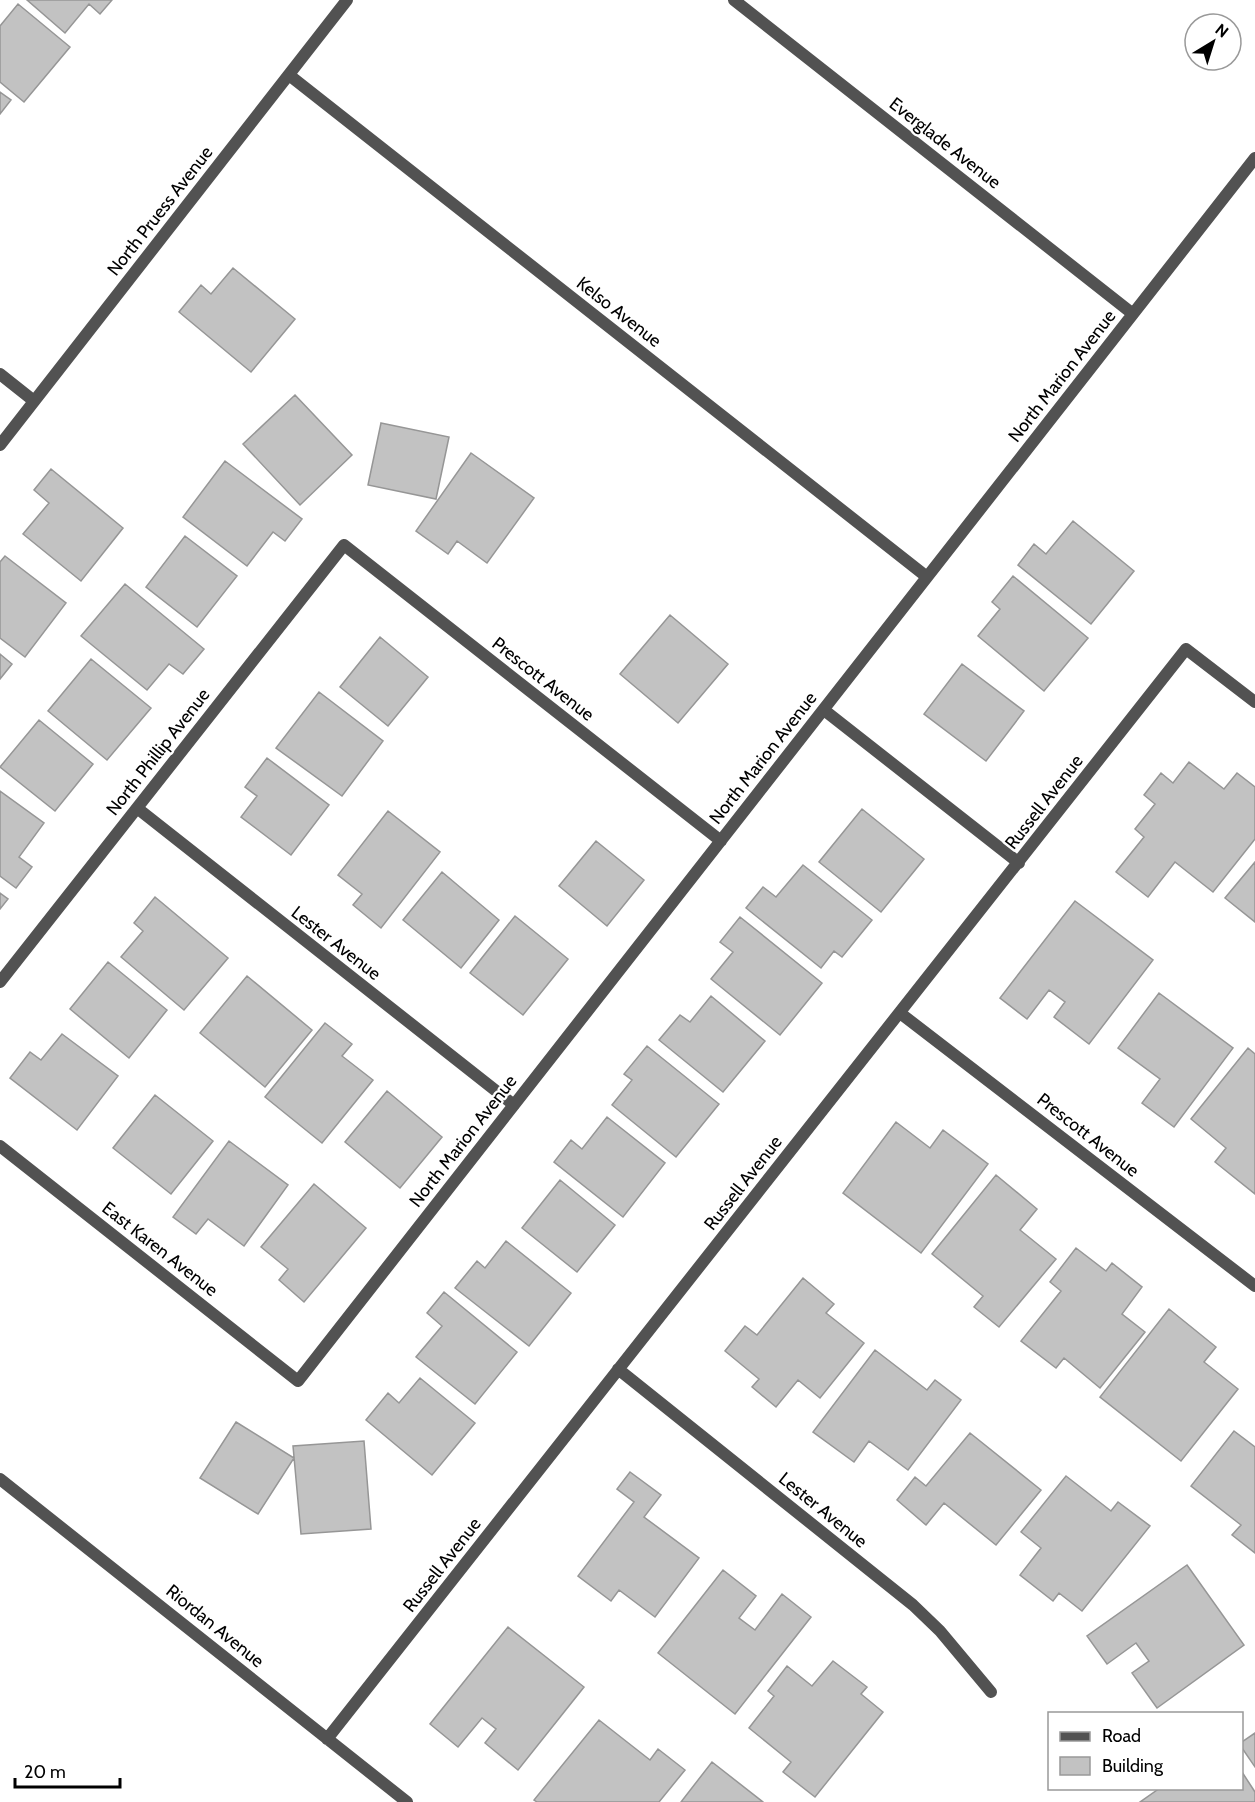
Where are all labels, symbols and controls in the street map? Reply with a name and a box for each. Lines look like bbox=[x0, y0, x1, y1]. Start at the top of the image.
north arrow bbox=[1183, 12, 1243, 72]
text: N bbox=[1212, 20, 1232, 42]
street label: Everglade Avenue bbox=[885, 93, 1005, 193]
street label: North Pruess Avenue bbox=[103, 142, 217, 280]
street label: Kelso Avenue bbox=[572, 272, 666, 352]
street label: North Marion Avenue bbox=[1004, 306, 1120, 446]
street label: Prescott Avenue bbox=[488, 632, 598, 726]
street label: North Phillip Avenue bbox=[102, 684, 214, 820]
street label: North Marion Avenue bbox=[705, 688, 821, 828]
street label: Russell Avenue bbox=[1000, 750, 1088, 854]
street label: Lester Avenue bbox=[287, 901, 385, 985]
street label: North Marion Avenue bbox=[405, 1071, 521, 1211]
street label: Prescott Avenue bbox=[1033, 1088, 1143, 1182]
street label: Russell Avenue bbox=[699, 1131, 787, 1235]
street label: East Karen Avenue bbox=[98, 1197, 222, 1301]
street label: Lester Avenue bbox=[774, 1468, 872, 1552]
street label: Russell Avenue bbox=[398, 1513, 486, 1617]
street label: Riordan Avenue bbox=[162, 1580, 268, 1672]
legend bbox=[1048, 1712, 1243, 1790]
text: Road bbox=[1102, 1725, 1141, 1747]
scale bar bbox=[15, 1751, 120, 1789]
text: Building bbox=[1102, 1755, 1164, 1777]
text: 20 m bbox=[24, 1761, 66, 1783]

